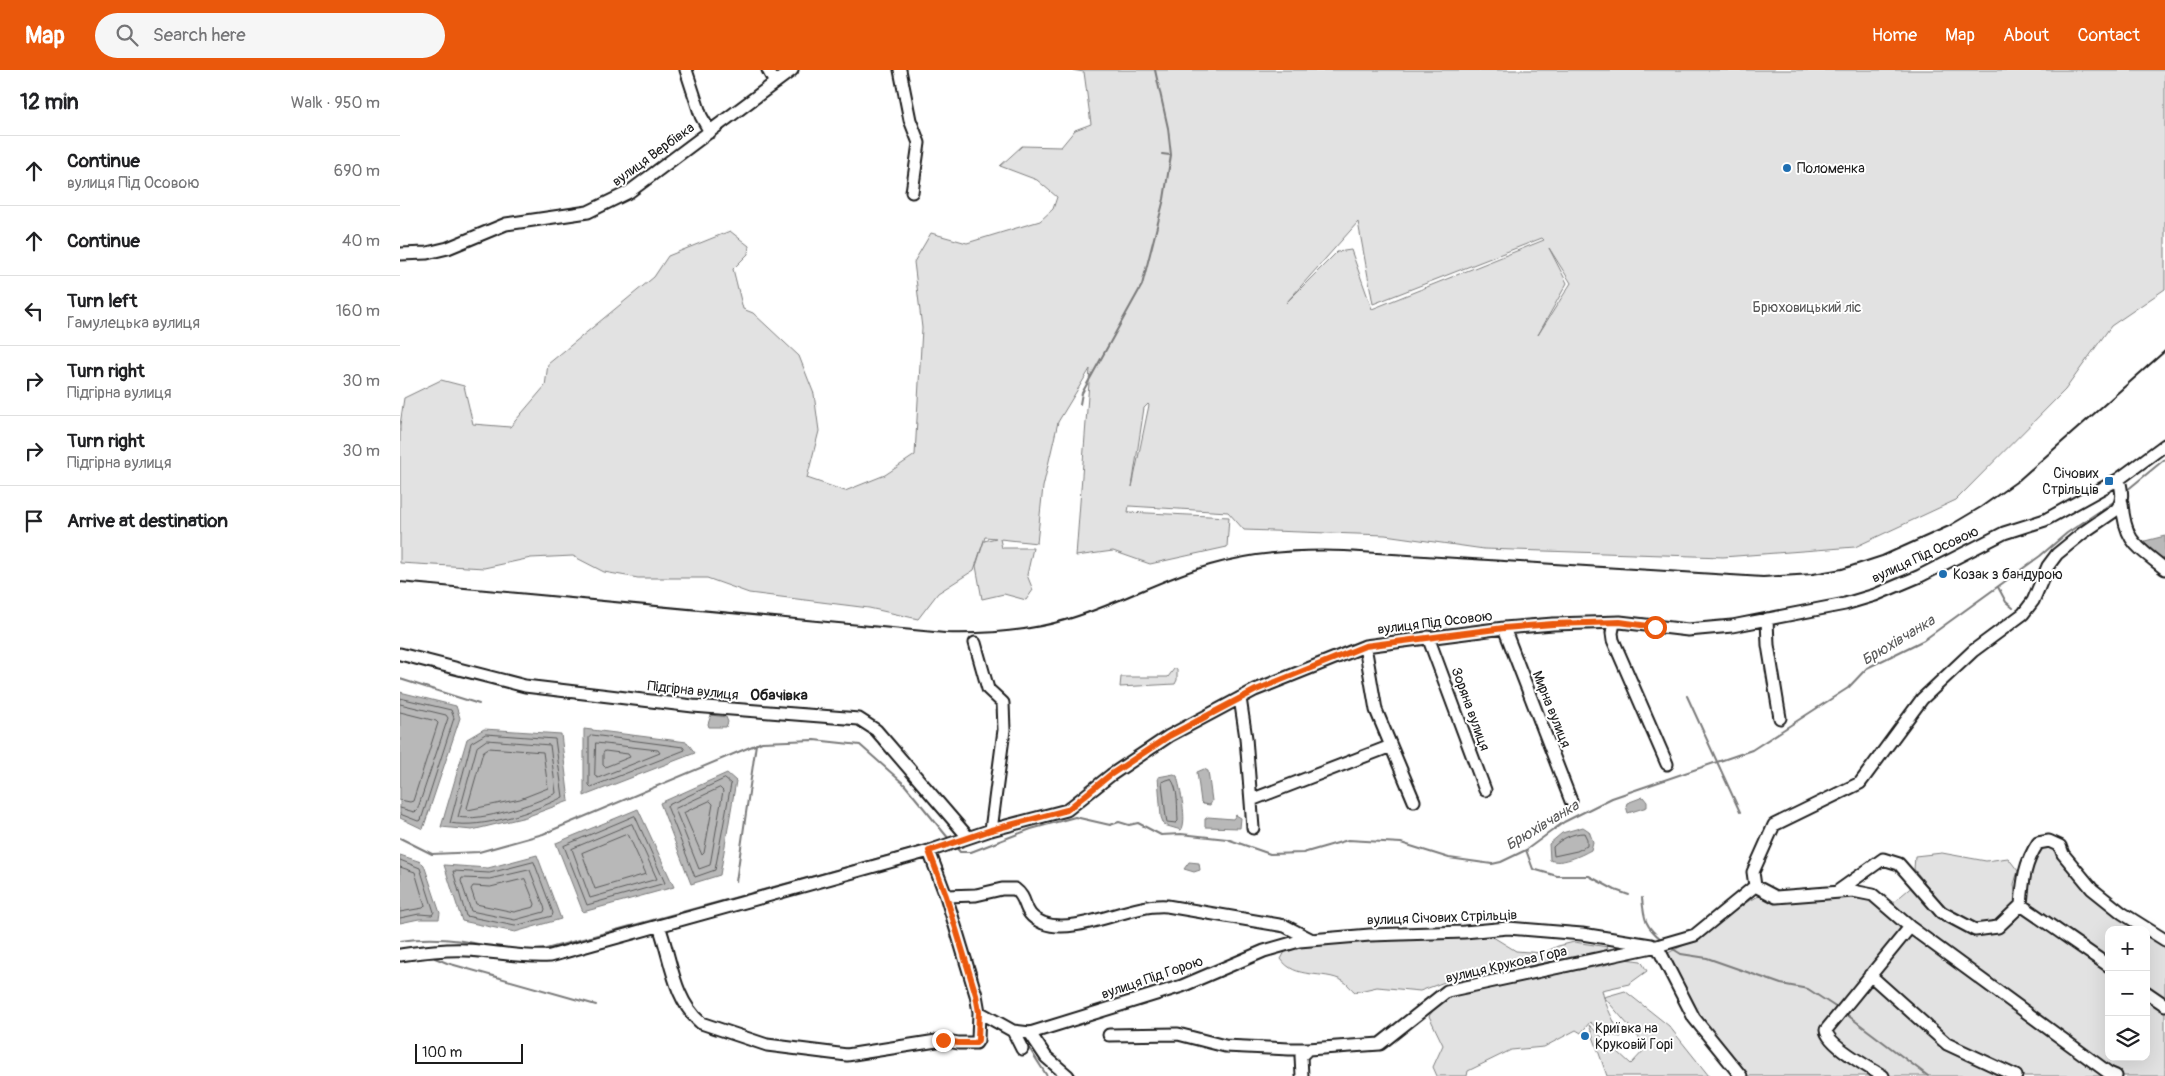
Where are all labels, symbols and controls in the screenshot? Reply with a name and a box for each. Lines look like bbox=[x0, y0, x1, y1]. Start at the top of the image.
search box bbox=[95, 13, 445, 58]
text: Map bbox=[25, 21, 65, 50]
icon: search bbox=[113, 21, 141, 49]
text: Search here bbox=[153, 23, 246, 47]
text: Home bbox=[1872, 24, 1917, 47]
text: Map bbox=[1945, 24, 1975, 47]
text: About bbox=[2003, 24, 2049, 47]
text: Contact bbox=[2077, 24, 2140, 47]
text: 12 min bbox=[20, 89, 79, 116]
text: Walk · 950 m bbox=[291, 93, 380, 113]
street label: вулиця Вербівка bbox=[609, 119, 698, 190]
text: Continue bbox=[67, 149, 140, 173]
icon: ahead bbox=[20, 157, 48, 185]
place label: Поломенка bbox=[1797, 160, 1865, 177]
text: 690 m bbox=[334, 161, 380, 181]
marker: Поломенка bbox=[1781, 162, 1793, 174]
text: вулиця Під Осовою bbox=[67, 173, 200, 193]
icon: ahead bbox=[20, 227, 48, 255]
text: Continue bbox=[67, 229, 140, 253]
text: 40 m bbox=[342, 231, 380, 251]
text: Turn left bbox=[67, 289, 137, 313]
icon: left bbox=[20, 297, 48, 325]
park label: Брюховицький ліс bbox=[1753, 299, 1861, 316]
text: 160 m bbox=[336, 301, 380, 321]
text: Гамулецька вулиця bbox=[67, 313, 200, 333]
text: Turn right bbox=[67, 359, 145, 383]
icon: right bbox=[20, 367, 48, 395]
text: 30 m bbox=[342, 371, 380, 391]
text: Підгірна вулиця bbox=[67, 383, 172, 403]
text: Turn right bbox=[67, 429, 145, 453]
icon: right bbox=[20, 437, 48, 465]
text: 30 m bbox=[342, 441, 380, 461]
text: Підгірна вулиця bbox=[67, 453, 172, 473]
place label: Січових Стрільців bbox=[2042, 465, 2099, 498]
marker: Січових Стрільців bbox=[2103, 475, 2115, 487]
icon: arrive bbox=[20, 507, 48, 535]
text: Arrive at destination bbox=[67, 509, 228, 533]
street label: вулиця Під Осовою bbox=[1869, 522, 1981, 587]
place label: Козак з бандурою bbox=[1953, 566, 2063, 583]
marker: Козак з бандурою bbox=[1937, 568, 1949, 580]
street label: вулиця Під Осовою bbox=[1376, 607, 1494, 638]
water label: Брюхівчанка bbox=[1858, 611, 1939, 670]
route start bbox=[1644, 616, 1667, 639]
street label: Зоряна вулиця bbox=[1448, 665, 1493, 753]
street label: Мирна вулиця bbox=[1528, 668, 1575, 750]
street label: Підгірна вулиця bbox=[647, 677, 739, 704]
district label: Обачівка bbox=[750, 686, 808, 705]
water label: Брюхівчанка bbox=[1502, 796, 1583, 855]
street label: вулиця Січових Стрільців bbox=[1367, 906, 1518, 929]
map controls bbox=[2105, 926, 2150, 1061]
button: + bbox=[2105, 926, 2150, 971]
street label: вулиця Крукова Гора bbox=[1444, 942, 1568, 987]
street label: вулиця Під Горою bbox=[1099, 952, 1205, 1003]
button: − bbox=[2105, 971, 2150, 1016]
button: layers bbox=[2105, 1016, 2150, 1061]
place label: Криївка на Круковій Горі bbox=[1595, 1020, 1673, 1053]
route end bbox=[932, 1029, 955, 1052]
marker: Криївка на Круковій Горі bbox=[1579, 1030, 1591, 1042]
scale bar bbox=[415, 1041, 522, 1064]
text: 100 m bbox=[422, 1044, 462, 1061]

